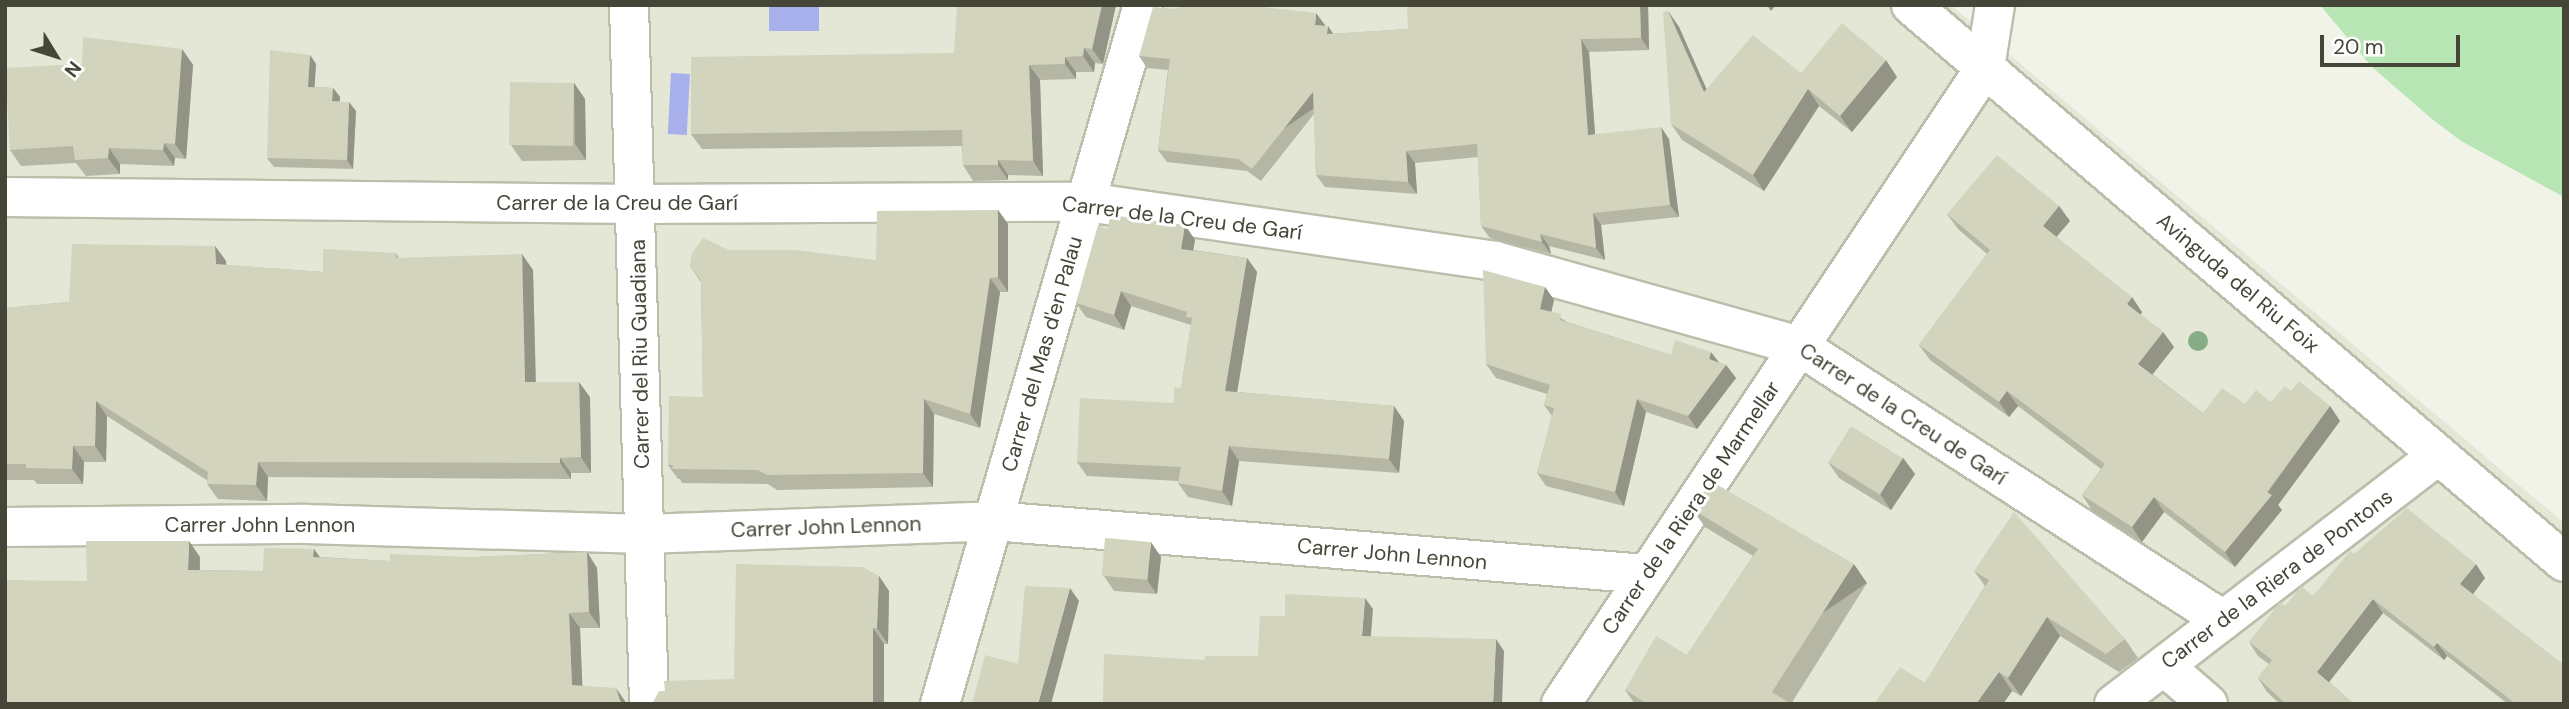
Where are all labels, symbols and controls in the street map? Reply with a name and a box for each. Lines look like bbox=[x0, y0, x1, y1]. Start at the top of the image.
north arrow bbox=[21, 21, 91, 91]
scale bar bbox=[2324, 21, 2464, 65]
text: 20 m bbox=[2333, 33, 2384, 61]
text: N bbox=[59, 56, 87, 82]
street label: Carrer de la Creu de Garí bbox=[496, 190, 738, 216]
street label: Carrer de la Creu de Garí bbox=[1060, 191, 1304, 245]
street label: Avinguda del Riu Foix bbox=[2152, 208, 2324, 358]
street label: Carrer del Mas d'en Palau bbox=[996, 233, 1088, 475]
street label: Carrer del Riu Guadiana bbox=[625, 239, 655, 469]
street label: Carrer de la Creu de Garí bbox=[1795, 338, 2011, 490]
street label: Carrer de la Riera de Marmellar bbox=[1597, 377, 1785, 639]
street label: Carrer de la Riera de Pontons bbox=[2156, 484, 2398, 674]
street label: Carrer John Lennon bbox=[730, 511, 922, 543]
street label: Carrer John Lennon bbox=[165, 512, 355, 538]
street label: Carrer John Lennon bbox=[1296, 533, 1488, 575]

